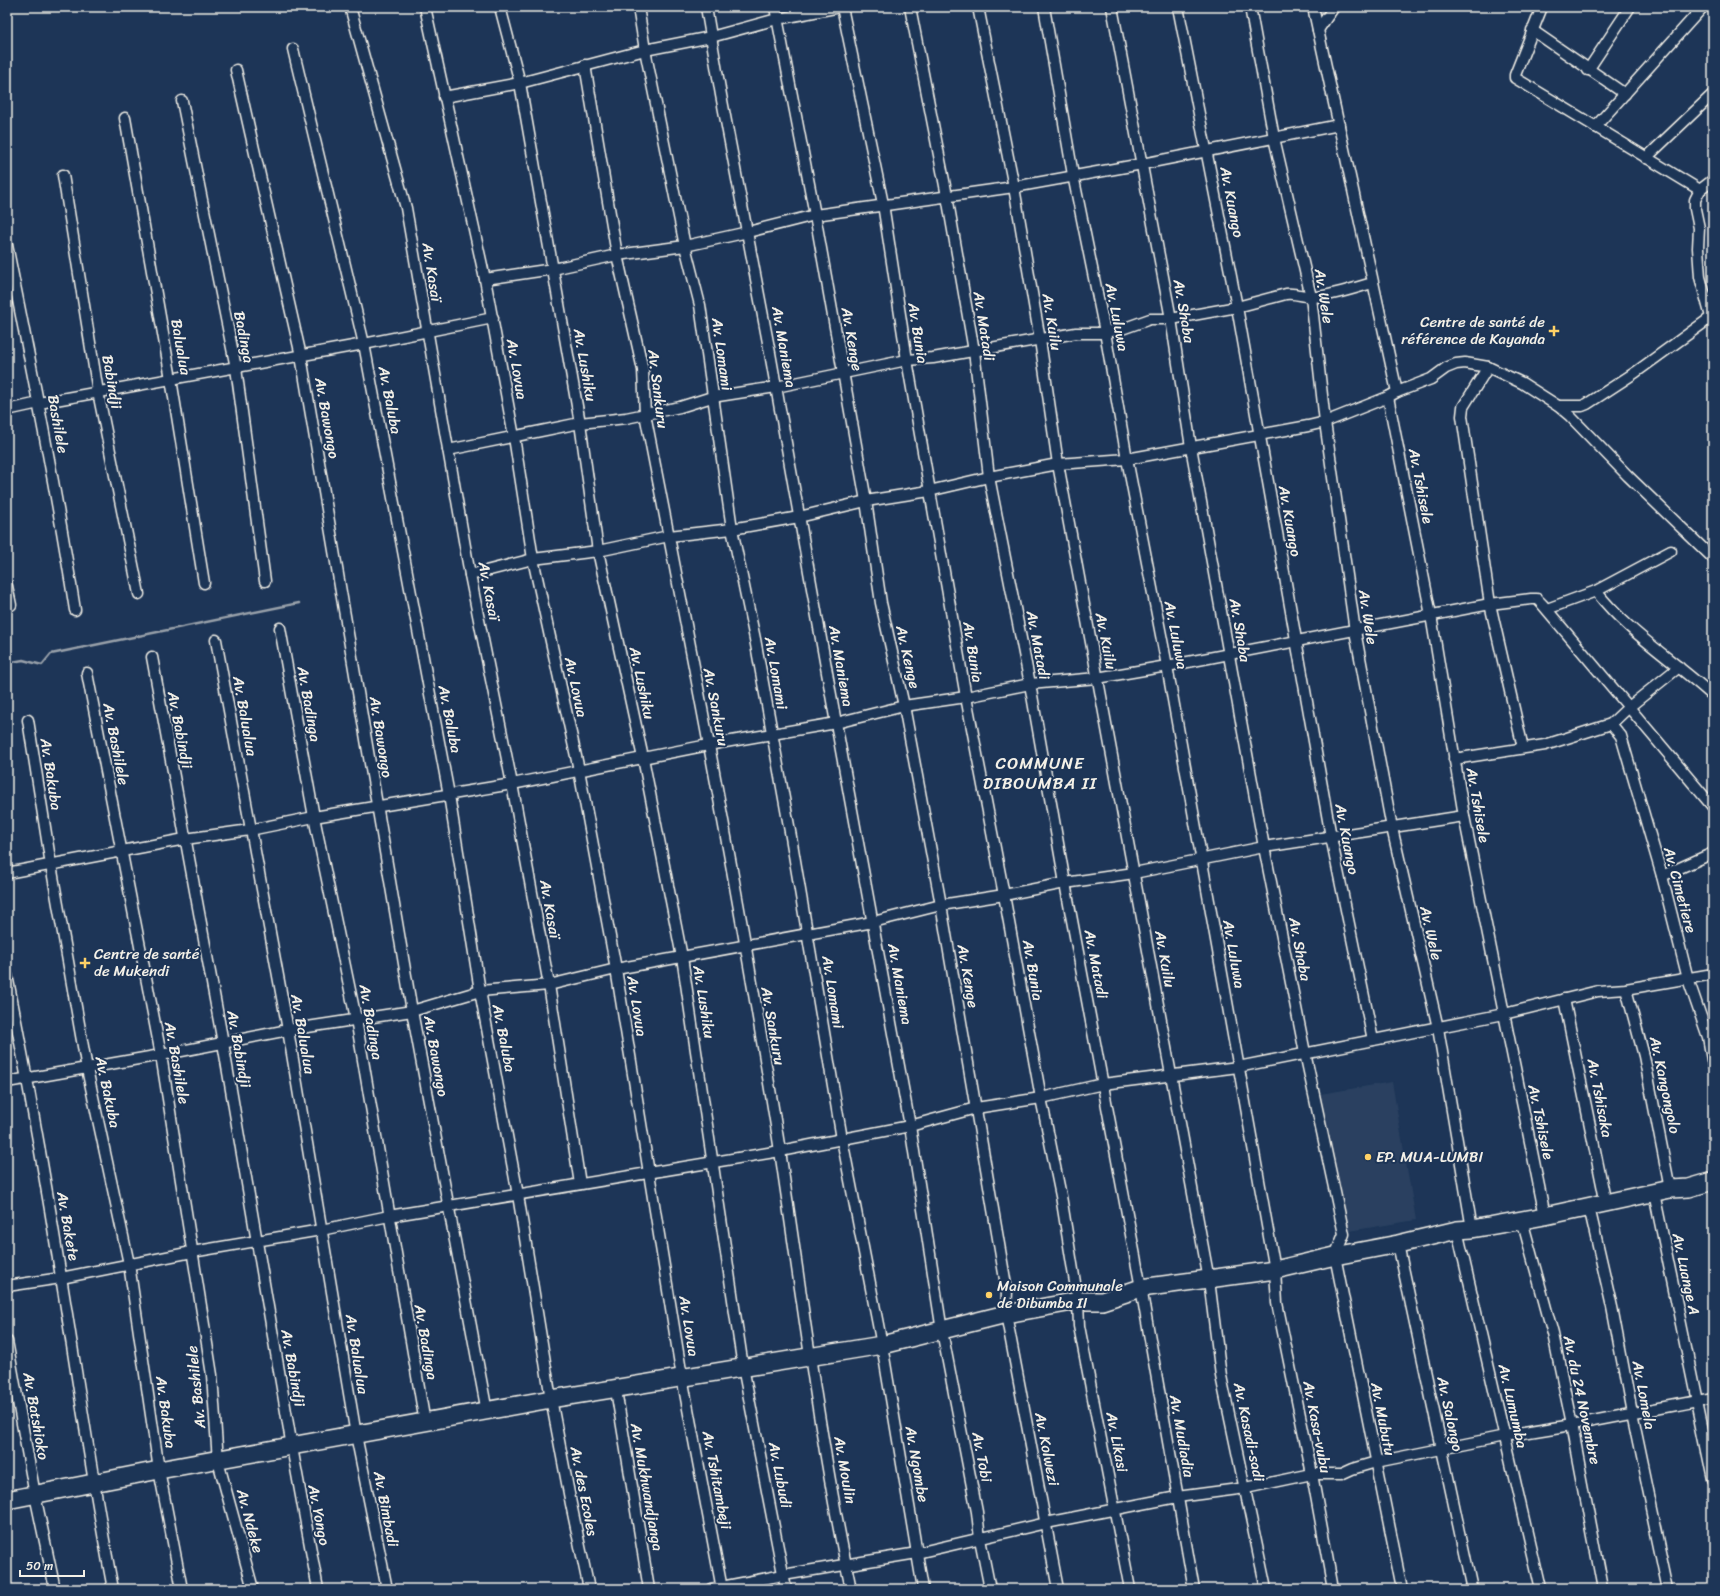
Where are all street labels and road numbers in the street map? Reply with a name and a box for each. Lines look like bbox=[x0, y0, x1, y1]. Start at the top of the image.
street label: Av. Kuango bbox=[1212, 163, 1252, 240]
street label: Av. Kasaï bbox=[414, 240, 450, 306]
street label: Av. Wele bbox=[1307, 266, 1341, 326]
street label: Av. Shaba bbox=[1165, 276, 1202, 345]
street label: Av. Luluwa bbox=[1097, 280, 1136, 354]
street label: Av. Matadi bbox=[966, 288, 1002, 363]
street label: Av. Kuilu bbox=[1034, 290, 1069, 353]
street label: Av. Bunia bbox=[900, 300, 936, 366]
street label: Av. Maniema bbox=[764, 303, 804, 390]
street label: Av. Kenge bbox=[833, 304, 870, 373]
street label: Badinga bbox=[226, 309, 262, 366]
street label: Av. Lomami bbox=[704, 315, 740, 393]
street label: Balualua bbox=[163, 317, 199, 378]
street label: Av. Lushiku bbox=[566, 325, 604, 404]
street label: Av. Lovua bbox=[499, 336, 535, 402]
street label: Av. Sankuru bbox=[640, 347, 676, 430]
street label: Babindji bbox=[94, 353, 130, 412]
street label: Av. Baluba bbox=[370, 363, 409, 437]
street label: Av. Bawongo bbox=[307, 374, 347, 461]
street label: Bashilele bbox=[40, 392, 76, 456]
street label: Av. Tshisele bbox=[1401, 445, 1441, 526]
street label: Av. Kuango bbox=[1271, 482, 1309, 559]
street label: Av. Kasaï bbox=[470, 558, 508, 625]
street label: Av. Wele bbox=[1351, 587, 1385, 647]
street label: Av. Shaba bbox=[1221, 595, 1258, 664]
street label: Av. Luluwa bbox=[1156, 598, 1195, 672]
street label: Av. Matadi bbox=[1018, 607, 1058, 683]
street label: Av. Kuilu bbox=[1088, 609, 1124, 672]
street label: Av. Bunia bbox=[955, 619, 991, 685]
street label: Av. Maniema bbox=[821, 622, 861, 709]
street label: Av. Kenge bbox=[888, 622, 928, 692]
street label: Av. Lomami bbox=[757, 634, 795, 712]
street label: Av. Lushiku bbox=[621, 643, 662, 722]
street label: Av. Lovua bbox=[557, 653, 595, 720]
street label: Av. Badinga bbox=[289, 663, 329, 744]
street label: Av. Sankuru bbox=[695, 665, 736, 748]
street label: Av. Balualua bbox=[225, 673, 265, 758]
street label: Av. Baluba bbox=[430, 682, 469, 756]
street label: Av. Babindji bbox=[160, 688, 200, 772]
street label: Av. Bawongo bbox=[362, 693, 400, 780]
street label: Av. Bashilele bbox=[95, 700, 137, 788]
street label: Av. Bakuba bbox=[32, 735, 70, 812]
street label: Av. Tshisele bbox=[1458, 764, 1497, 845]
street label: Av. Kuango bbox=[1327, 800, 1367, 877]
street label: Av. Cimetiere bbox=[1656, 843, 1704, 936]
street label: Av. Kasaï bbox=[532, 877, 568, 943]
street label: Av. Wele bbox=[1412, 902, 1450, 963]
street label: Av. Shaba bbox=[1281, 914, 1319, 984]
street label: Av. Luluwa bbox=[1215, 917, 1253, 991]
street label: Av. Matadi bbox=[1076, 926, 1116, 1002]
street label: Av. Kuilu bbox=[1147, 927, 1183, 990]
street label: Av. Bunia bbox=[1015, 937, 1051, 1003]
street label: Av. Maniema bbox=[880, 940, 920, 1027]
street label: Av. Kenge bbox=[949, 941, 986, 1010]
street label: Av. Lomami bbox=[814, 953, 852, 1031]
street label: Av. Lushiku bbox=[685, 962, 723, 1041]
street label: Av. Lovua bbox=[619, 973, 655, 1039]
street label: Av. Badinga bbox=[351, 981, 391, 1062]
street label: Av. Sankuru bbox=[753, 984, 793, 1067]
street label: Av. Balualua bbox=[283, 991, 323, 1076]
street label: Av. Baluba bbox=[484, 1001, 523, 1075]
street label: Av. Babindji bbox=[219, 1007, 259, 1091]
street label: Av. Bawongo bbox=[416, 1012, 456, 1099]
street label: Av. Bashilele bbox=[157, 1019, 197, 1107]
street label: Av. Kangongolo bbox=[1642, 1033, 1688, 1136]
street label: Av. Bakuba bbox=[88, 1053, 128, 1131]
street label: Av. Tshisaka bbox=[1579, 1055, 1620, 1140]
street label: Av. Tshisele bbox=[1520, 1081, 1562, 1162]
street label: Av. Bakete bbox=[49, 1188, 87, 1263]
street label: Av. Luange A bbox=[1664, 1230, 1707, 1317]
street label: Av. Lovua bbox=[671, 1293, 707, 1359]
street label: Av. Badinga bbox=[406, 1301, 446, 1382]
street label: Av. Balualua bbox=[338, 1311, 376, 1396]
street label: Av. Babindji bbox=[273, 1326, 313, 1410]
street label: Av. du 24 Novembre bbox=[1555, 1332, 1608, 1467]
street label: Av. Bashilele bbox=[179, 1344, 213, 1431]
street label: Av. Lomela bbox=[1624, 1357, 1663, 1432]
street label: Av. Lumumba bbox=[1490, 1360, 1535, 1451]
street label: Av. Batshioko bbox=[15, 1369, 57, 1462]
street label: Av. Bakuba bbox=[148, 1373, 184, 1450]
street label: Av. Salongo bbox=[1429, 1373, 1471, 1454]
street label: Av. Kasa-vubu bbox=[1295, 1378, 1339, 1475]
street label: Av. Kasadi-sadi bbox=[1226, 1379, 1272, 1485]
street label: Av. Mubutu bbox=[1363, 1379, 1403, 1458]
street label: Av. Mudiadia bbox=[1162, 1392, 1202, 1480]
street label: Av. Kolwezi bbox=[1027, 1409, 1067, 1489]
street label: Av. Likasi bbox=[1098, 1409, 1136, 1475]
street label: Av. Mukhwandjanga bbox=[623, 1420, 671, 1554]
street label: Av. Ngombe bbox=[897, 1423, 937, 1505]
street label: Av. Tshitambeji bbox=[695, 1428, 739, 1532]
street label: Av. Tobi bbox=[964, 1429, 1000, 1485]
street label: Av. Moulin bbox=[826, 1433, 864, 1506]
street label: Av. Lubudi bbox=[761, 1439, 799, 1511]
street label: Av. des Ecoles bbox=[562, 1443, 606, 1539]
street label: Av. Bimbadi bbox=[366, 1468, 406, 1550]
street label: Av. Yongo bbox=[300, 1481, 338, 1548]
street label: Av. Ndeke bbox=[229, 1485, 271, 1556]

